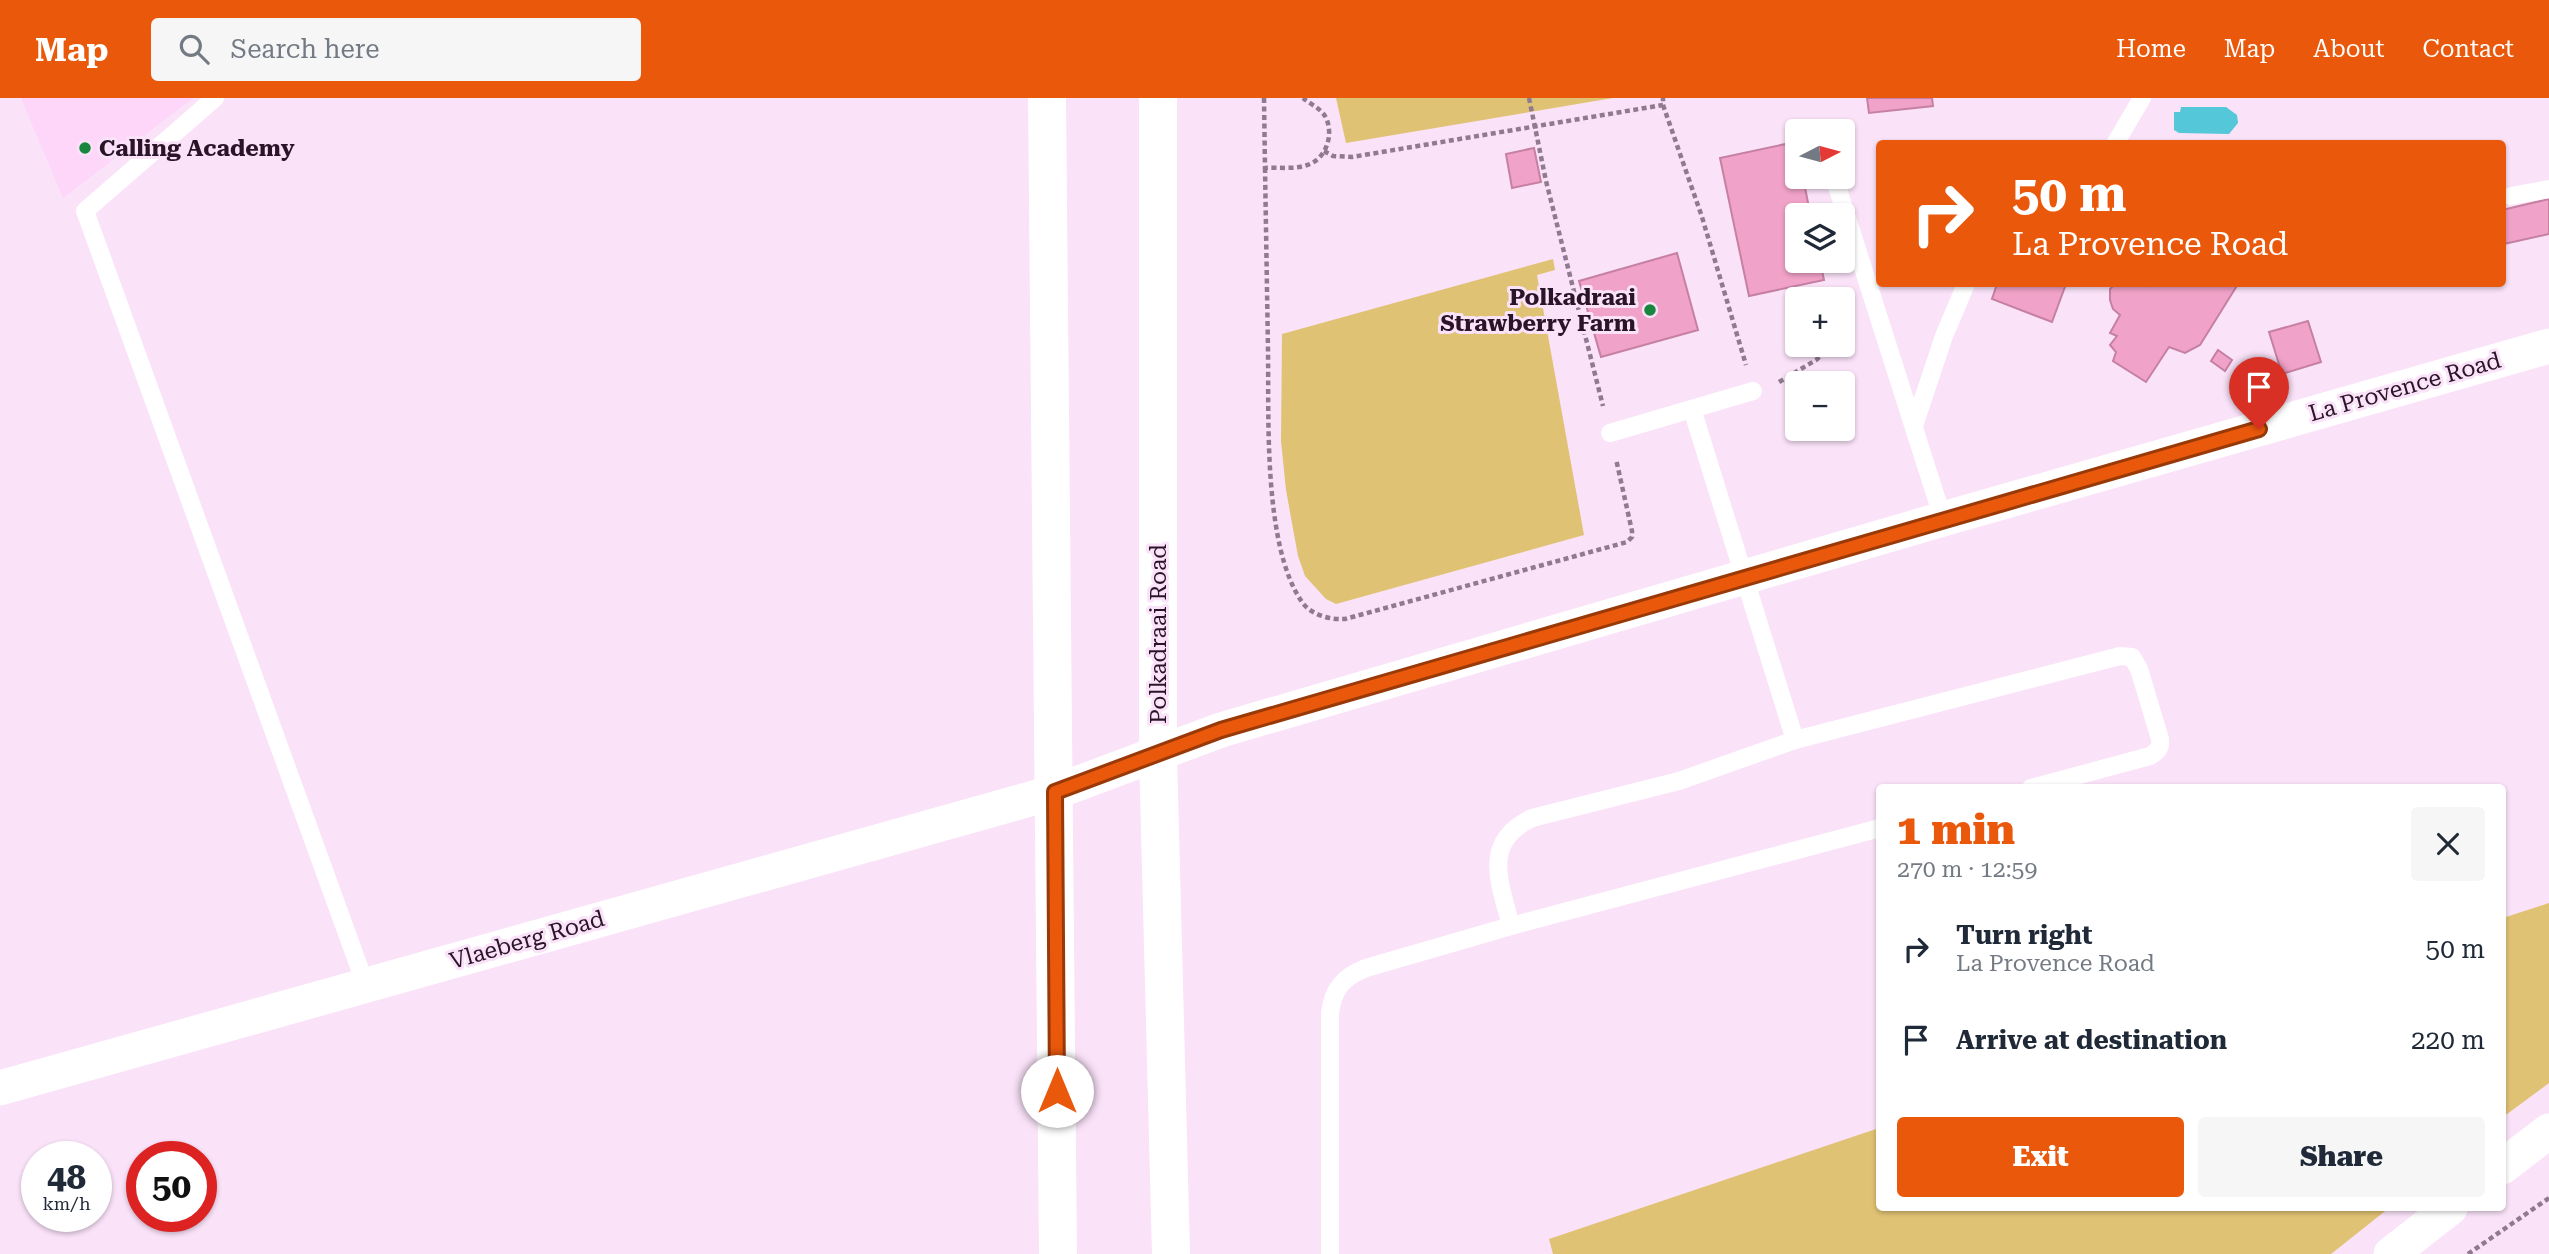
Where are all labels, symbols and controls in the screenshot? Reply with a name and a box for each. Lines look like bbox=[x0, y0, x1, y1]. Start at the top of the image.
search box bbox=[151, 18, 641, 81]
text: Map bbox=[35, 30, 109, 69]
icon: search bbox=[175, 30, 213, 68]
text: Search here bbox=[231, 34, 380, 64]
text: Home bbox=[2116, 35, 2186, 63]
text: Map bbox=[2224, 35, 2275, 63]
text: About bbox=[2313, 35, 2384, 63]
text: Contact bbox=[2422, 35, 2514, 63]
north arrow bbox=[1785, 119, 1855, 189]
map controls bbox=[1785, 119, 1855, 441]
place label: Calling Academy bbox=[99, 135, 295, 162]
marker: Calling Academy bbox=[77, 140, 93, 156]
text: 50 m bbox=[2012, 166, 2127, 223]
icon: right bbox=[1897, 168, 1988, 259]
button: layers bbox=[1785, 203, 1855, 273]
text: La Provence Road bbox=[2012, 225, 2288, 263]
place label: Polkadraai Strawberry Farm bbox=[1440, 284, 1636, 337]
button: + bbox=[1785, 287, 1855, 357]
marker: Polkadraai Strawberry Farm bbox=[1642, 302, 1658, 318]
street label: La Provence Road bbox=[2306, 347, 2504, 427]
pin bbox=[2229, 357, 2289, 429]
icon: arrive bbox=[2240, 368, 2278, 406]
button: − bbox=[1785, 371, 1855, 441]
street label: Polkadraai Road bbox=[1145, 544, 1172, 724]
text: 1 min bbox=[1897, 805, 2015, 854]
button: close bbox=[2411, 807, 2485, 881]
text: 270 m · 12:59 bbox=[1897, 856, 2037, 883]
street label: Vlaeberg Road bbox=[446, 905, 608, 975]
text: Turn right bbox=[1956, 920, 2092, 950]
icon: right bbox=[1897, 930, 1935, 968]
text: 50 m bbox=[2426, 934, 2485, 964]
text: La Provence Road bbox=[1956, 950, 2155, 977]
icon: arrive bbox=[1897, 1021, 1935, 1059]
text: Arrive at destination bbox=[1956, 1025, 2227, 1055]
text: 220 m bbox=[2411, 1025, 2485, 1055]
position arrow bbox=[1020, 1054, 1094, 1128]
button: Exit bbox=[1897, 1117, 2184, 1197]
button: Share bbox=[2198, 1117, 2485, 1197]
speed limit sign: 50 bbox=[126, 1141, 217, 1232]
text: 48 bbox=[47, 1157, 86, 1198]
text: km/h bbox=[42, 1193, 91, 1214]

